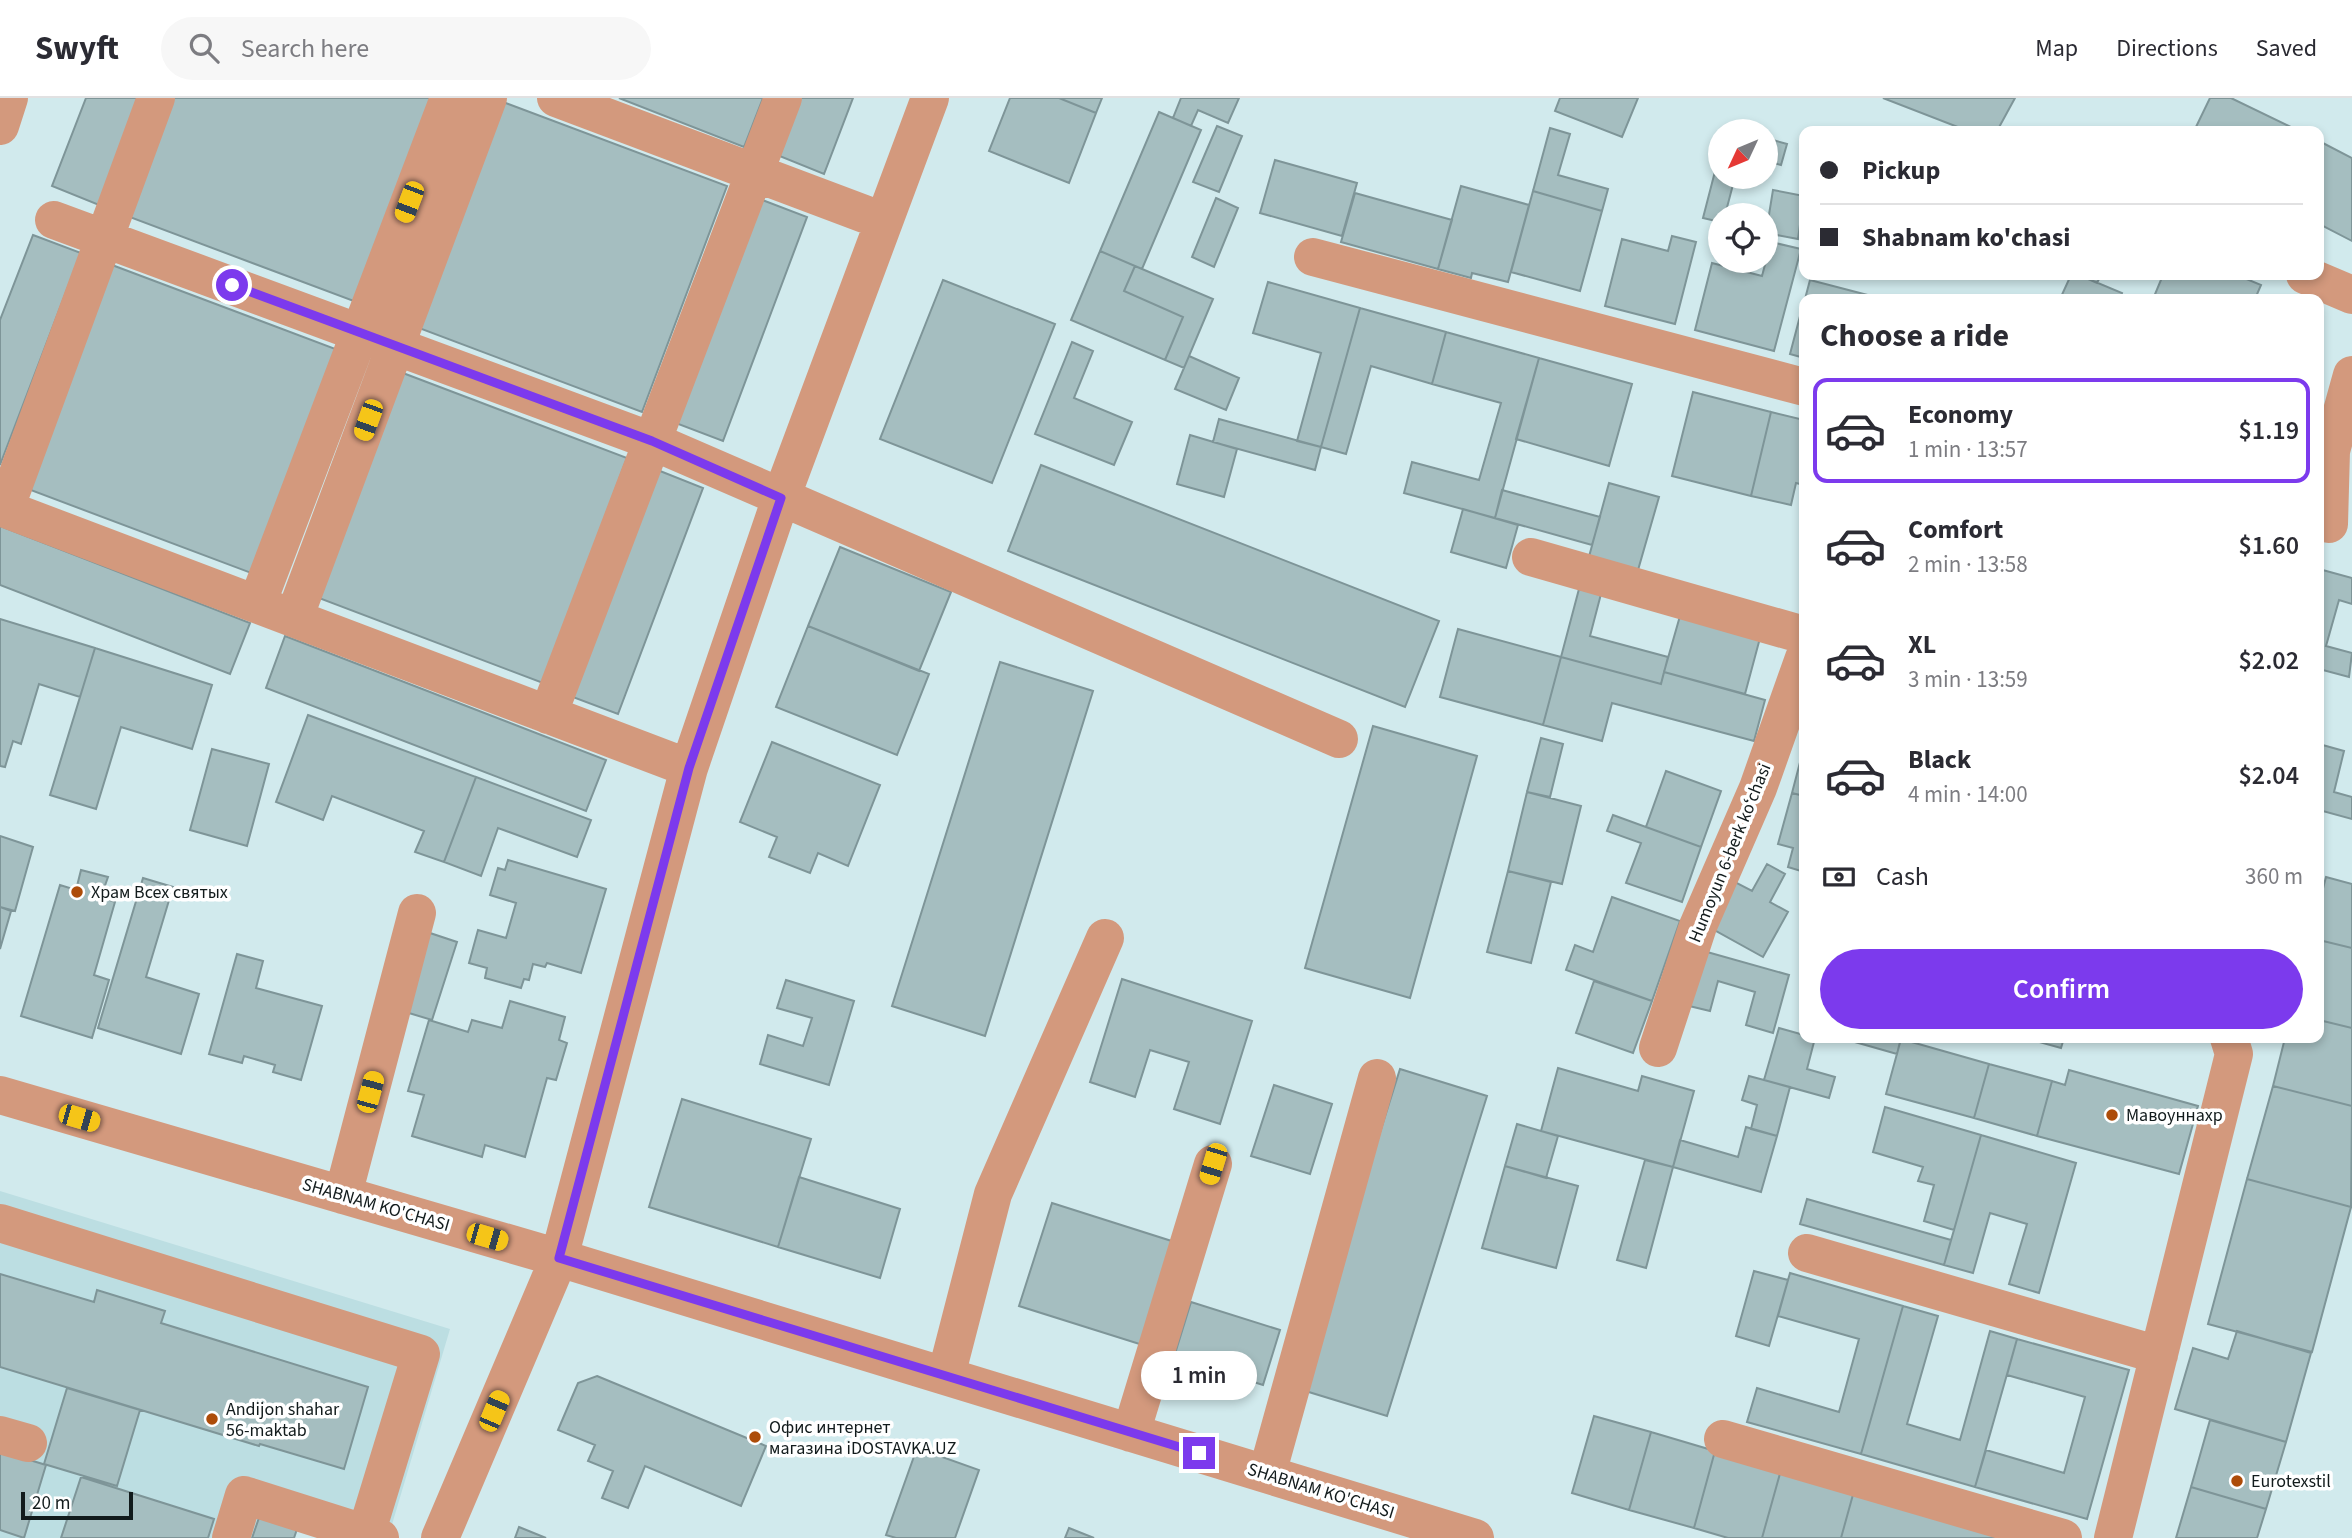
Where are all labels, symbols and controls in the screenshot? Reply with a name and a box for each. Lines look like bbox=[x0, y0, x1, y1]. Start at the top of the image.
search box bbox=[161, 17, 651, 80]
text: Swyft bbox=[35, 25, 119, 72]
icon: search bbox=[185, 29, 223, 67]
text: Search here bbox=[241, 30, 369, 67]
text: Map bbox=[2035, 31, 2078, 66]
text: Directions bbox=[2116, 31, 2218, 66]
text: Saved bbox=[2256, 31, 2317, 66]
north arrow bbox=[1708, 119, 1778, 189]
map controls bbox=[1708, 119, 1778, 273]
text: Pickup bbox=[1862, 152, 1940, 189]
car bbox=[392, 179, 427, 225]
button: locate bbox=[1708, 203, 1778, 273]
text: Shabnam ko'chasi bbox=[1862, 219, 2070, 256]
route start bbox=[216, 269, 248, 301]
text: Choose a ride bbox=[1820, 313, 2009, 359]
text: Economy bbox=[1908, 396, 2013, 433]
car bbox=[351, 397, 386, 443]
icon: car bbox=[1824, 399, 1887, 462]
text: $1.19 bbox=[2238, 412, 2299, 449]
text: 1 min · 13:57 bbox=[1908, 433, 2028, 466]
text: Comfort bbox=[1908, 511, 2003, 548]
icon: car bbox=[1824, 514, 1887, 577]
text: $1.60 bbox=[2238, 527, 2299, 564]
text: 2 min · 13:58 bbox=[1908, 548, 2028, 581]
text: XL bbox=[1908, 626, 1936, 663]
icon: car bbox=[1824, 629, 1887, 692]
text: $2.02 bbox=[2238, 642, 2299, 679]
text: 3 min · 13:59 bbox=[1908, 663, 2028, 696]
text: Black bbox=[1908, 741, 1971, 778]
icon: car bbox=[1824, 744, 1887, 807]
text: $2.04 bbox=[2238, 757, 2299, 794]
street label: Humoyun 6-berk koʻchasi bbox=[1683, 760, 1777, 946]
text: 4 min · 14:00 bbox=[1908, 778, 2028, 811]
icon: cash bbox=[1820, 858, 1858, 896]
text: Cash bbox=[1876, 858, 1929, 895]
text: 360 m bbox=[2245, 860, 2303, 893]
place label: Храм Всех святых bbox=[91, 880, 228, 905]
marker: Храм Всех святых bbox=[69, 884, 85, 900]
button: Confirm bbox=[1820, 949, 2303, 1029]
car bbox=[355, 1069, 386, 1115]
car bbox=[56, 1102, 103, 1134]
place label: Мавоуннахр bbox=[2126, 1103, 2223, 1128]
marker: Мавоуннахр bbox=[2104, 1107, 2120, 1123]
car bbox=[1197, 1141, 1230, 1187]
street label: SHABNAM KO'CHASI bbox=[299, 1172, 453, 1238]
car bbox=[464, 1221, 511, 1253]
callout: 1 min bbox=[1141, 1352, 1257, 1400]
text: 1 min bbox=[1172, 1359, 1226, 1392]
car bbox=[477, 1388, 512, 1434]
place label: Andijon shahar 56-maktab bbox=[226, 1397, 340, 1443]
marker: Andijon shahar 56-maktab bbox=[204, 1411, 220, 1427]
place label: Офис интернет магазина iDOSTAVKA.UZ bbox=[769, 1415, 956, 1461]
marker: Офис интернет магазина iDOSTAVKA.UZ bbox=[747, 1429, 763, 1445]
route end bbox=[1183, 1437, 1215, 1469]
street label: SHABNAM KO'CHASI bbox=[1244, 1457, 1398, 1525]
place label: Eurotexstil bbox=[2251, 1469, 2331, 1494]
marker: Eurotexstil bbox=[2229, 1473, 2245, 1489]
scale bar bbox=[21, 1489, 133, 1521]
text: 20 m bbox=[32, 1490, 70, 1517]

